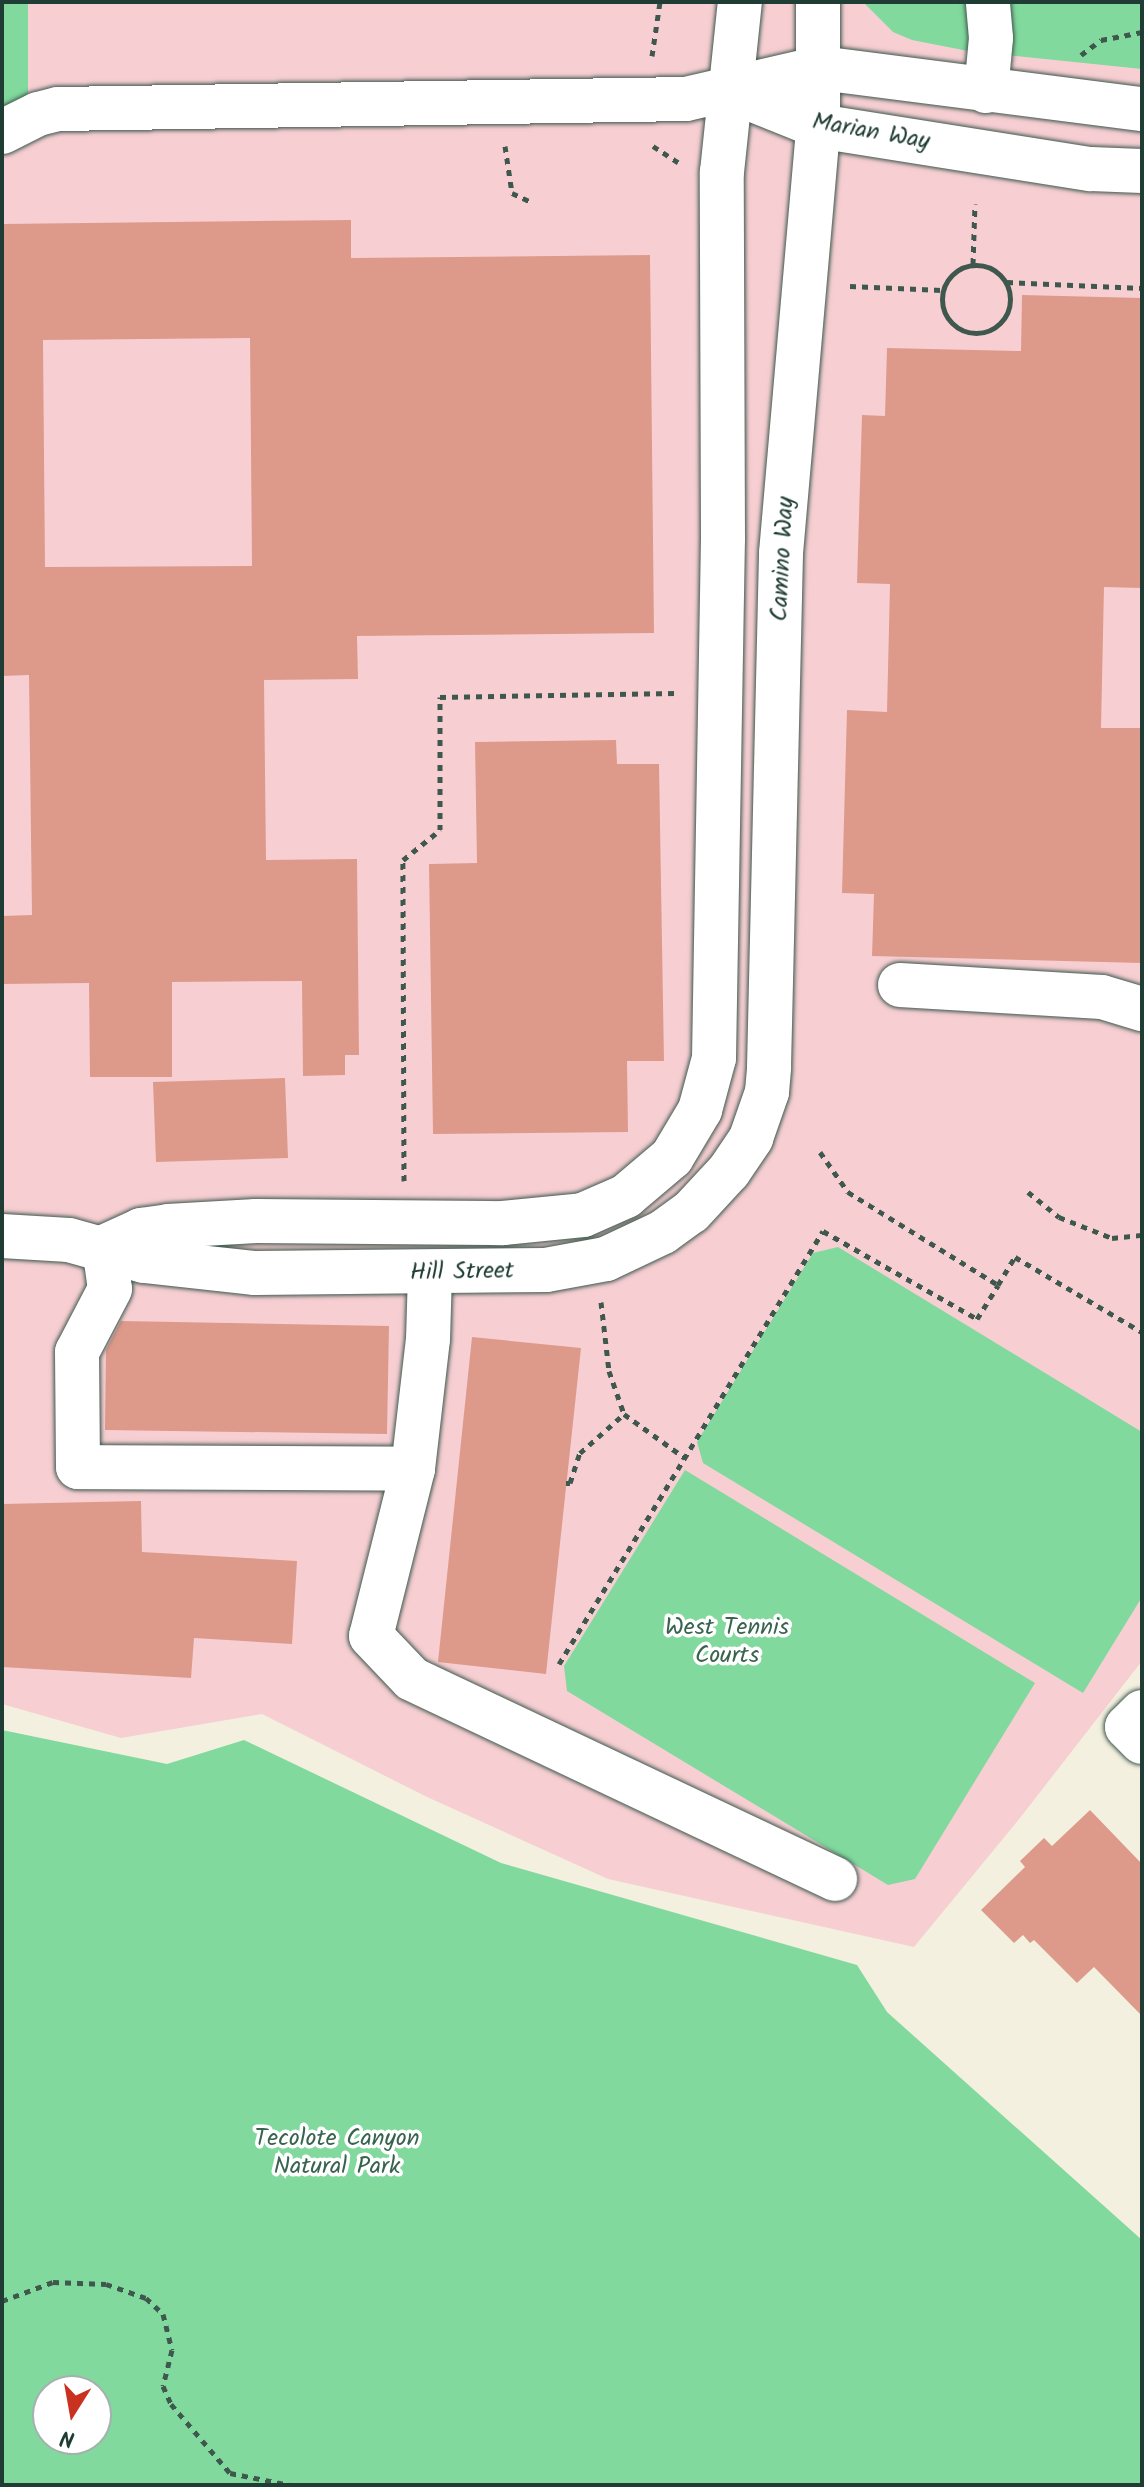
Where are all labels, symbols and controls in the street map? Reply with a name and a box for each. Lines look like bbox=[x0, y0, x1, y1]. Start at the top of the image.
street label: Marian Way bbox=[810, 108, 932, 156]
street label: Camino Way bbox=[765, 496, 801, 622]
street label: Hill Street bbox=[410, 1257, 514, 1287]
park label: West Tennis Courts bbox=[665, 1614, 789, 1670]
park label: Tecolote Canyon Natural Park bbox=[255, 2125, 419, 2181]
north arrow bbox=[32, 2375, 112, 2455]
text: N bbox=[58, 2419, 78, 2456]

